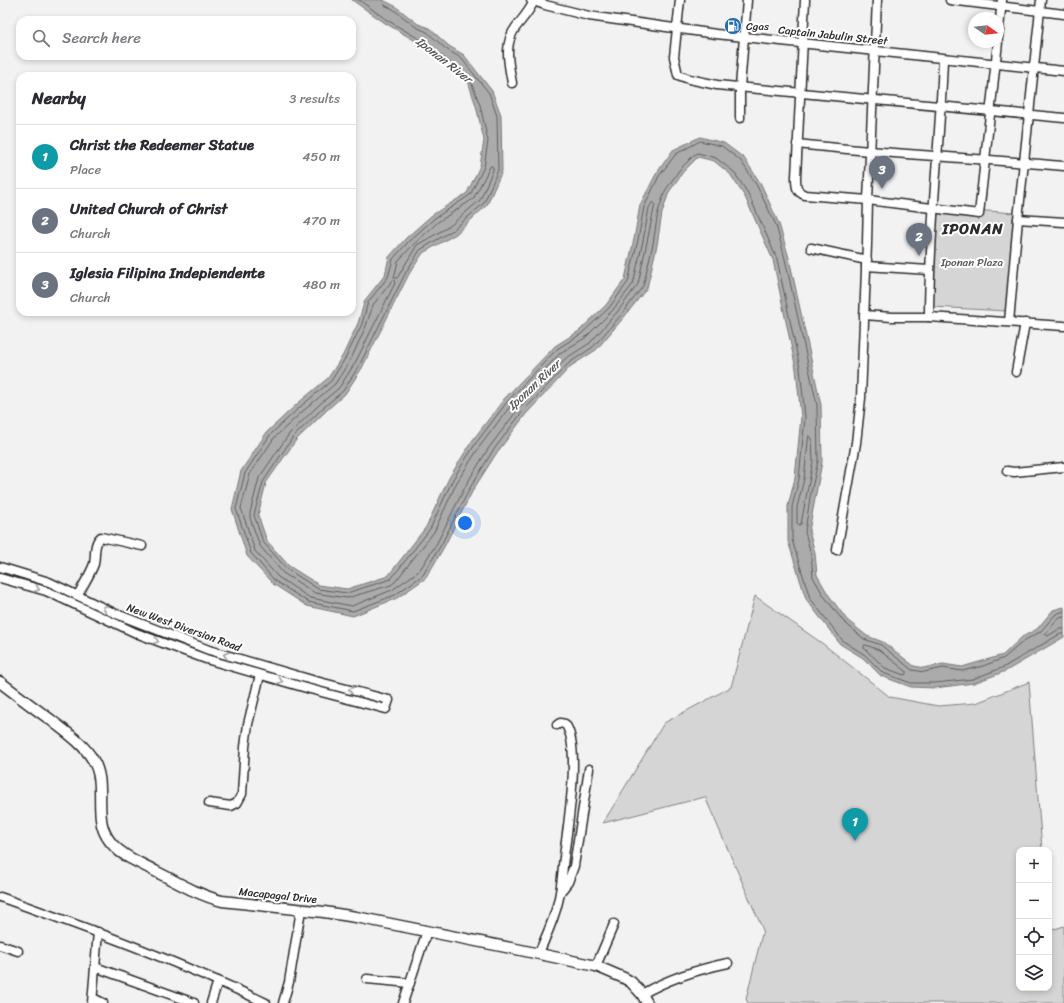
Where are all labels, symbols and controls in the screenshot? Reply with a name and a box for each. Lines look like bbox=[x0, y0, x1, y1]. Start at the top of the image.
north arrow bbox=[968, 12, 1004, 48]
search box bbox=[16, 16, 356, 60]
fuel station icon: Cgas bbox=[723, 16, 743, 36]
place label: Cgas bbox=[746, 17, 770, 36]
street label: Captain Jabulin Street bbox=[777, 20, 889, 51]
text: Search here bbox=[62, 25, 141, 51]
icon: search bbox=[30, 27, 52, 49]
water label: Iponan River bbox=[410, 30, 479, 90]
text: Nearby bbox=[32, 83, 86, 113]
text: 3 results bbox=[289, 87, 340, 110]
text: Christ the Redeemer Statue bbox=[70, 132, 254, 158]
text: 1 bbox=[42, 145, 48, 168]
text: 450 m bbox=[302, 145, 340, 168]
pin: 3 bbox=[869, 156, 895, 189]
text: Place bbox=[70, 158, 101, 181]
text: United Church of Christ bbox=[70, 196, 227, 222]
text: 2 bbox=[41, 209, 49, 232]
text: 470 m bbox=[303, 209, 340, 232]
district label: IPONAN bbox=[941, 216, 1004, 242]
text: Church bbox=[70, 222, 111, 245]
pin: 2 bbox=[906, 223, 932, 256]
park label: Iponan Plaza bbox=[940, 253, 1004, 272]
text: Iglesia Filipina Indepiendente bbox=[70, 260, 265, 286]
text: 3 bbox=[41, 273, 49, 296]
text: 480 m bbox=[302, 273, 340, 296]
text: Church bbox=[70, 286, 111, 309]
water label: Iponan River bbox=[501, 353, 567, 416]
your location bbox=[455, 513, 475, 533]
one-way arrow bbox=[34, 584, 41, 593]
street label: New West Diversion Road bbox=[124, 598, 245, 657]
one-way arrow bbox=[101, 605, 109, 613]
one-way arrow bbox=[153, 636, 160, 644]
one-way arrow bbox=[223, 651, 230, 660]
one-way arrow bbox=[276, 676, 283, 685]
one-way arrow bbox=[348, 686, 355, 695]
pin: 1 bbox=[842, 808, 868, 841]
map controls bbox=[1016, 847, 1052, 991]
button: + bbox=[1016, 847, 1052, 883]
street label: Macapagal Drive bbox=[238, 882, 319, 909]
button: − bbox=[1016, 883, 1052, 919]
button: locate bbox=[1016, 919, 1052, 955]
button: layers bbox=[1016, 955, 1052, 991]

